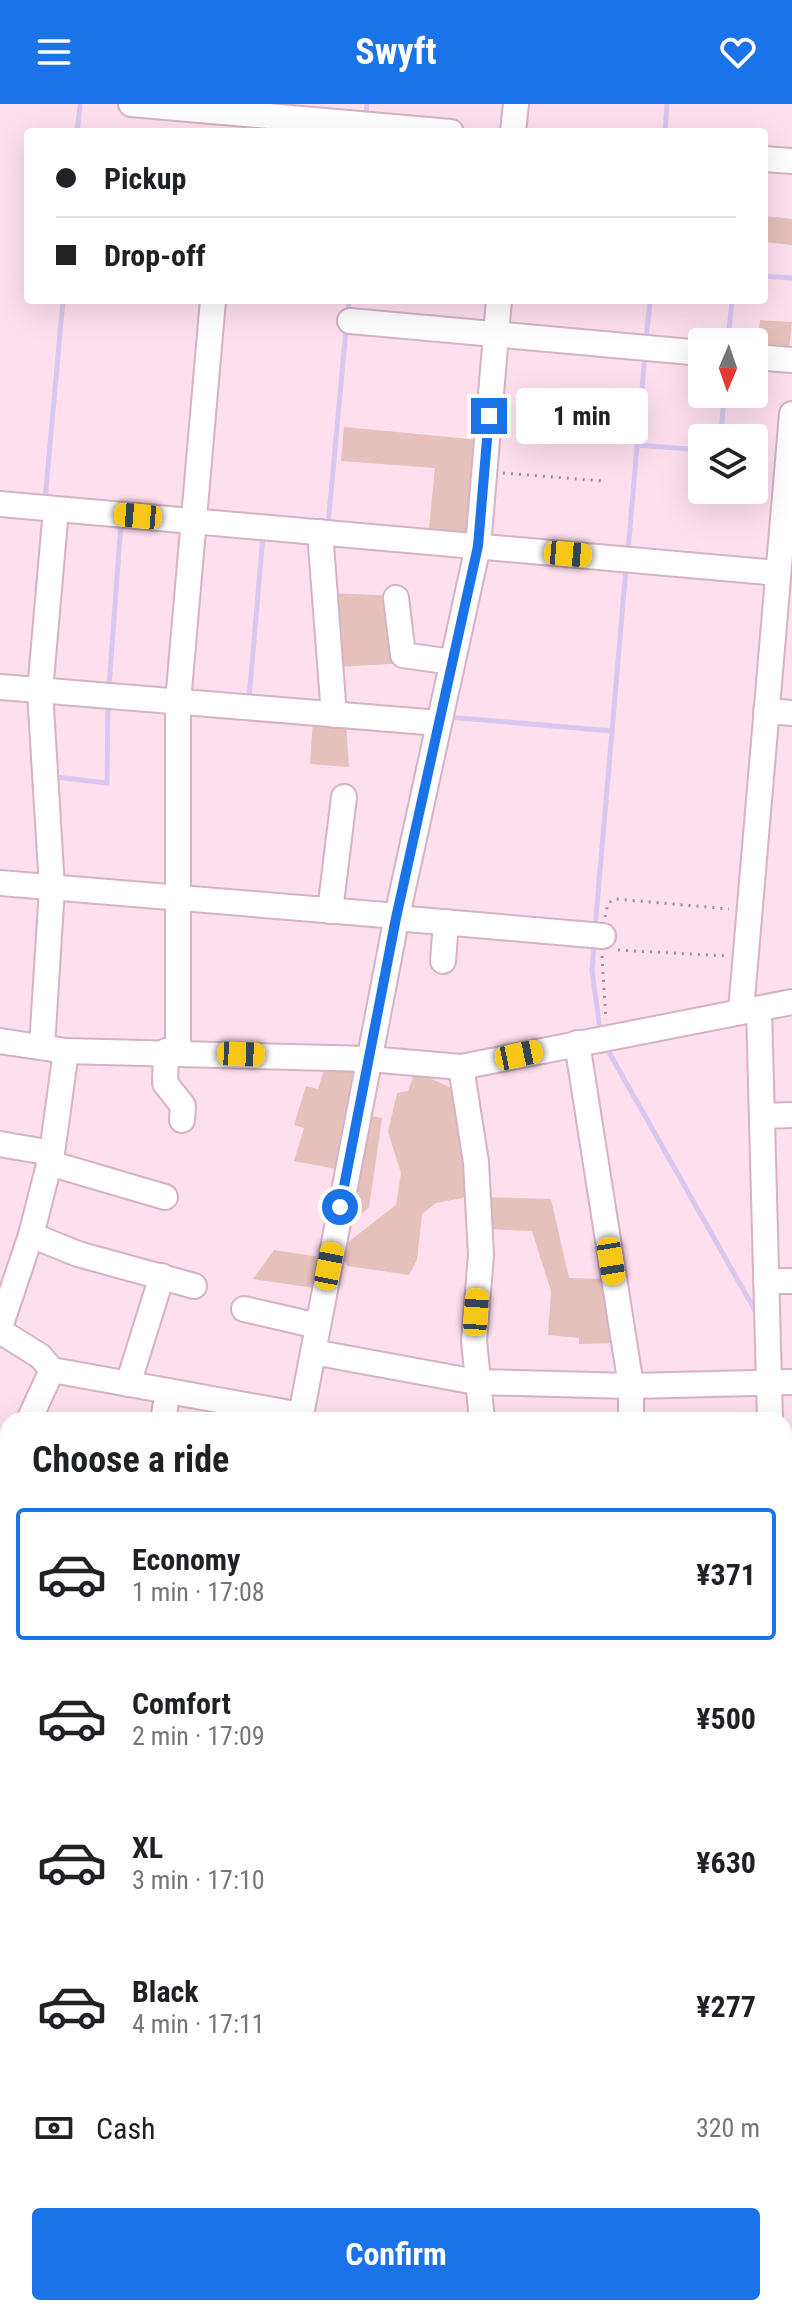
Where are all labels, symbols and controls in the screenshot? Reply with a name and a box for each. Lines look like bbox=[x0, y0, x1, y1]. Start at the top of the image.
icon: menu bbox=[32, 30, 76, 74]
icon: heart bbox=[716, 30, 760, 74]
text: Swyft bbox=[355, 31, 437, 73]
text: Pickup bbox=[104, 161, 186, 196]
text: Drop-off bbox=[104, 238, 206, 273]
north arrow bbox=[688, 328, 768, 408]
map controls bbox=[688, 328, 768, 504]
callout: 1 min bbox=[517, 388, 649, 444]
route end bbox=[471, 398, 507, 434]
text: 1 min bbox=[553, 401, 611, 431]
button: layers bbox=[688, 424, 768, 504]
car bbox=[113, 502, 163, 530]
car bbox=[543, 540, 593, 568]
car bbox=[493, 1038, 545, 1072]
car bbox=[217, 1041, 265, 1067]
route start bbox=[322, 1189, 358, 1225]
car bbox=[595, 1235, 627, 1287]
car bbox=[313, 1240, 345, 1292]
car bbox=[462, 1287, 490, 1337]
text: Choose a ride bbox=[32, 1439, 229, 1481]
icon: car bbox=[36, 1538, 108, 1610]
text: Economy bbox=[132, 1542, 240, 1577]
text: ¥371 bbox=[696, 1557, 756, 1592]
text: 1 min · 17:08 bbox=[132, 1577, 265, 1607]
icon: car bbox=[36, 1682, 108, 1754]
text: Comfort bbox=[132, 1686, 231, 1721]
text: ¥500 bbox=[696, 1701, 756, 1736]
text: 2 min · 17:09 bbox=[132, 1721, 265, 1751]
icon: car bbox=[36, 1826, 108, 1898]
text: XL bbox=[132, 1830, 163, 1865]
text: ¥630 bbox=[696, 1845, 756, 1880]
text: 3 min · 17:10 bbox=[132, 1865, 265, 1895]
icon: car bbox=[36, 1970, 108, 2042]
text: Black bbox=[132, 1974, 199, 2009]
text: ¥277 bbox=[696, 1989, 756, 2024]
text: 4 min · 17:11 bbox=[132, 2009, 265, 2039]
icon: cash bbox=[32, 2106, 76, 2150]
text: Cash bbox=[96, 2111, 156, 2146]
text: 320 m bbox=[696, 2113, 760, 2143]
button: Confirm bbox=[32, 2208, 760, 2300]

